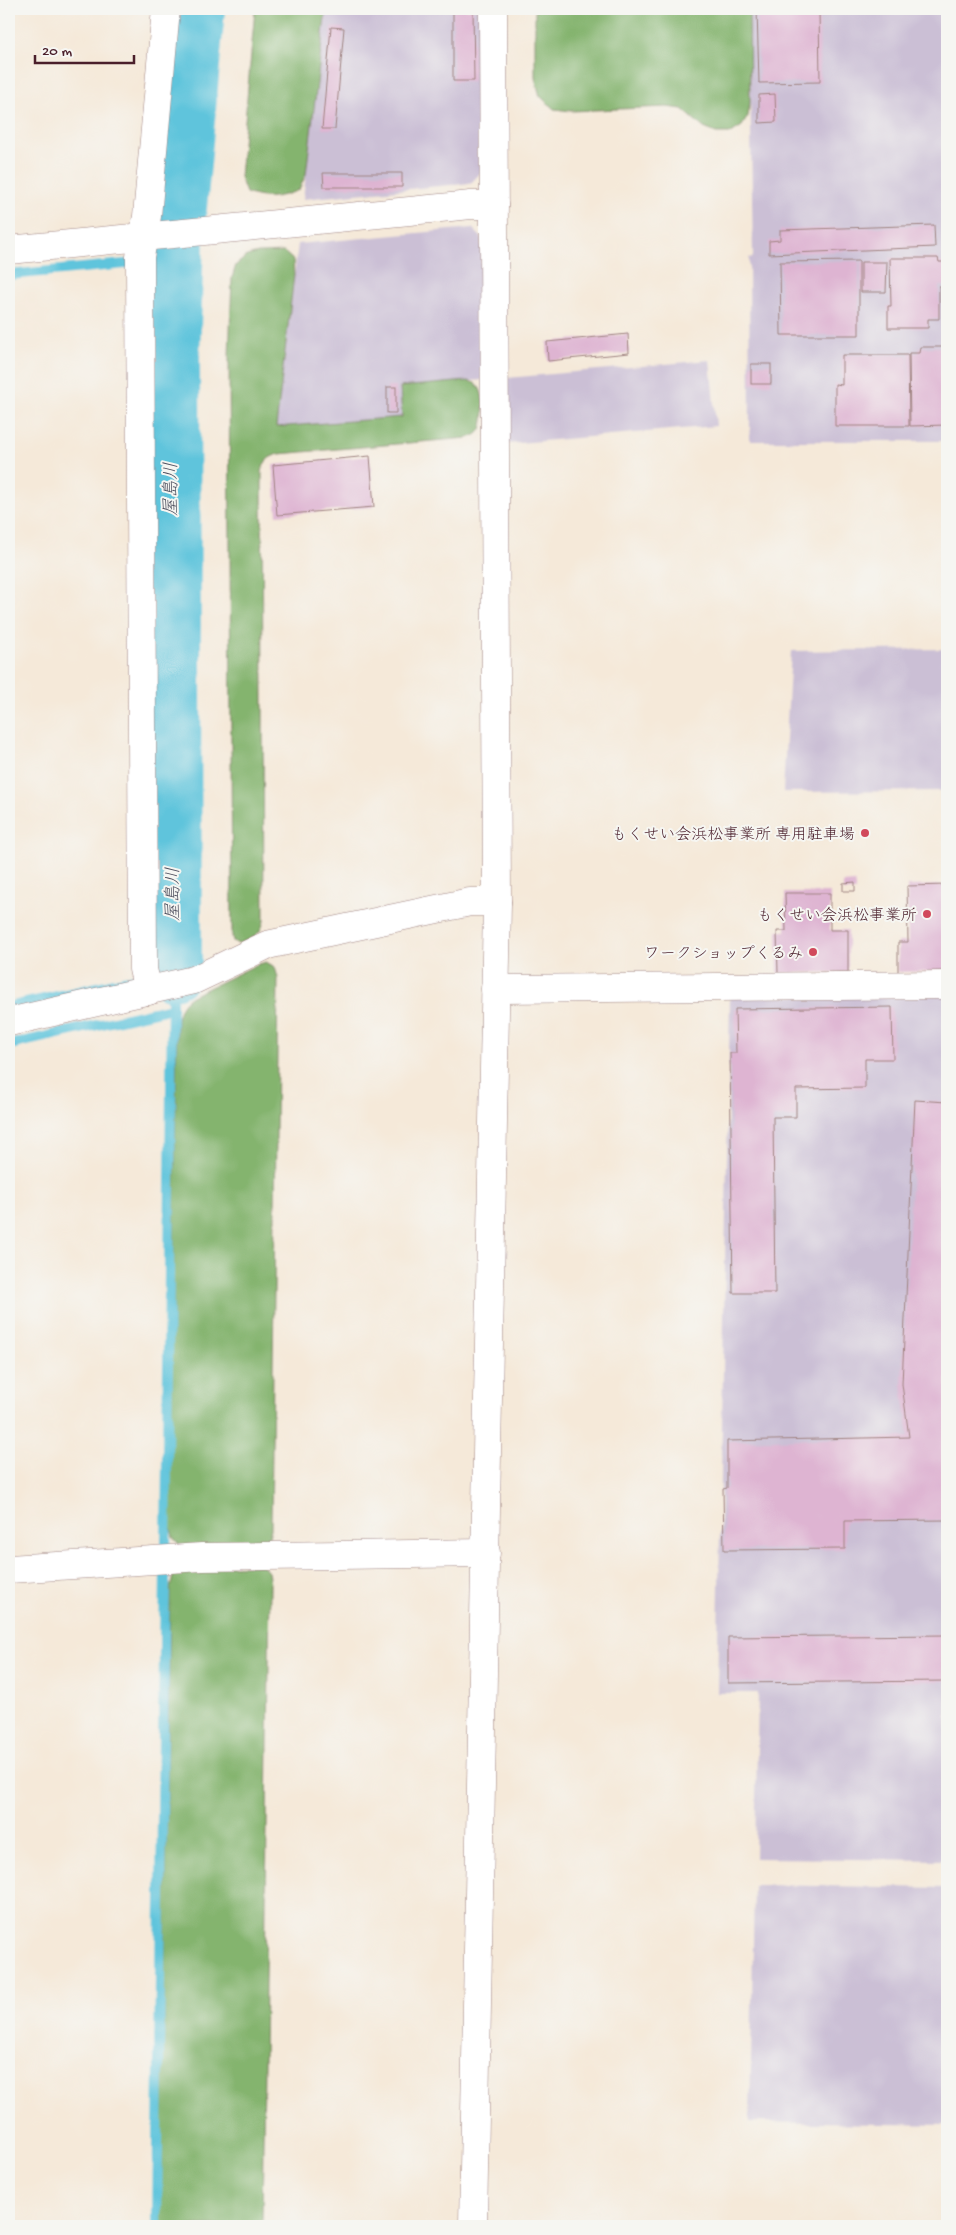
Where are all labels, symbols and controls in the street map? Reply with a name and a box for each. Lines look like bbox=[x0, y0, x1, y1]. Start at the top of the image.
scale bar bbox=[35, 32, 134, 64]
text: 20 m bbox=[42, 43, 72, 61]
water label: 屋島川 bbox=[161, 462, 183, 516]
place label: もくせい会浜松事業所 専用駐車場 bbox=[611, 825, 855, 846]
marker: もくせい会浜松事業所 専用駐車場 bbox=[859, 827, 871, 839]
water label: 屋島川 bbox=[163, 867, 185, 921]
place label: もくせい会浜松事業所 bbox=[757, 906, 917, 927]
marker: もくせい会浜松事業所 bbox=[921, 908, 933, 920]
place label: ワークショップくるみ bbox=[644, 945, 803, 965]
marker: ワークショップくるみ bbox=[807, 946, 819, 958]

